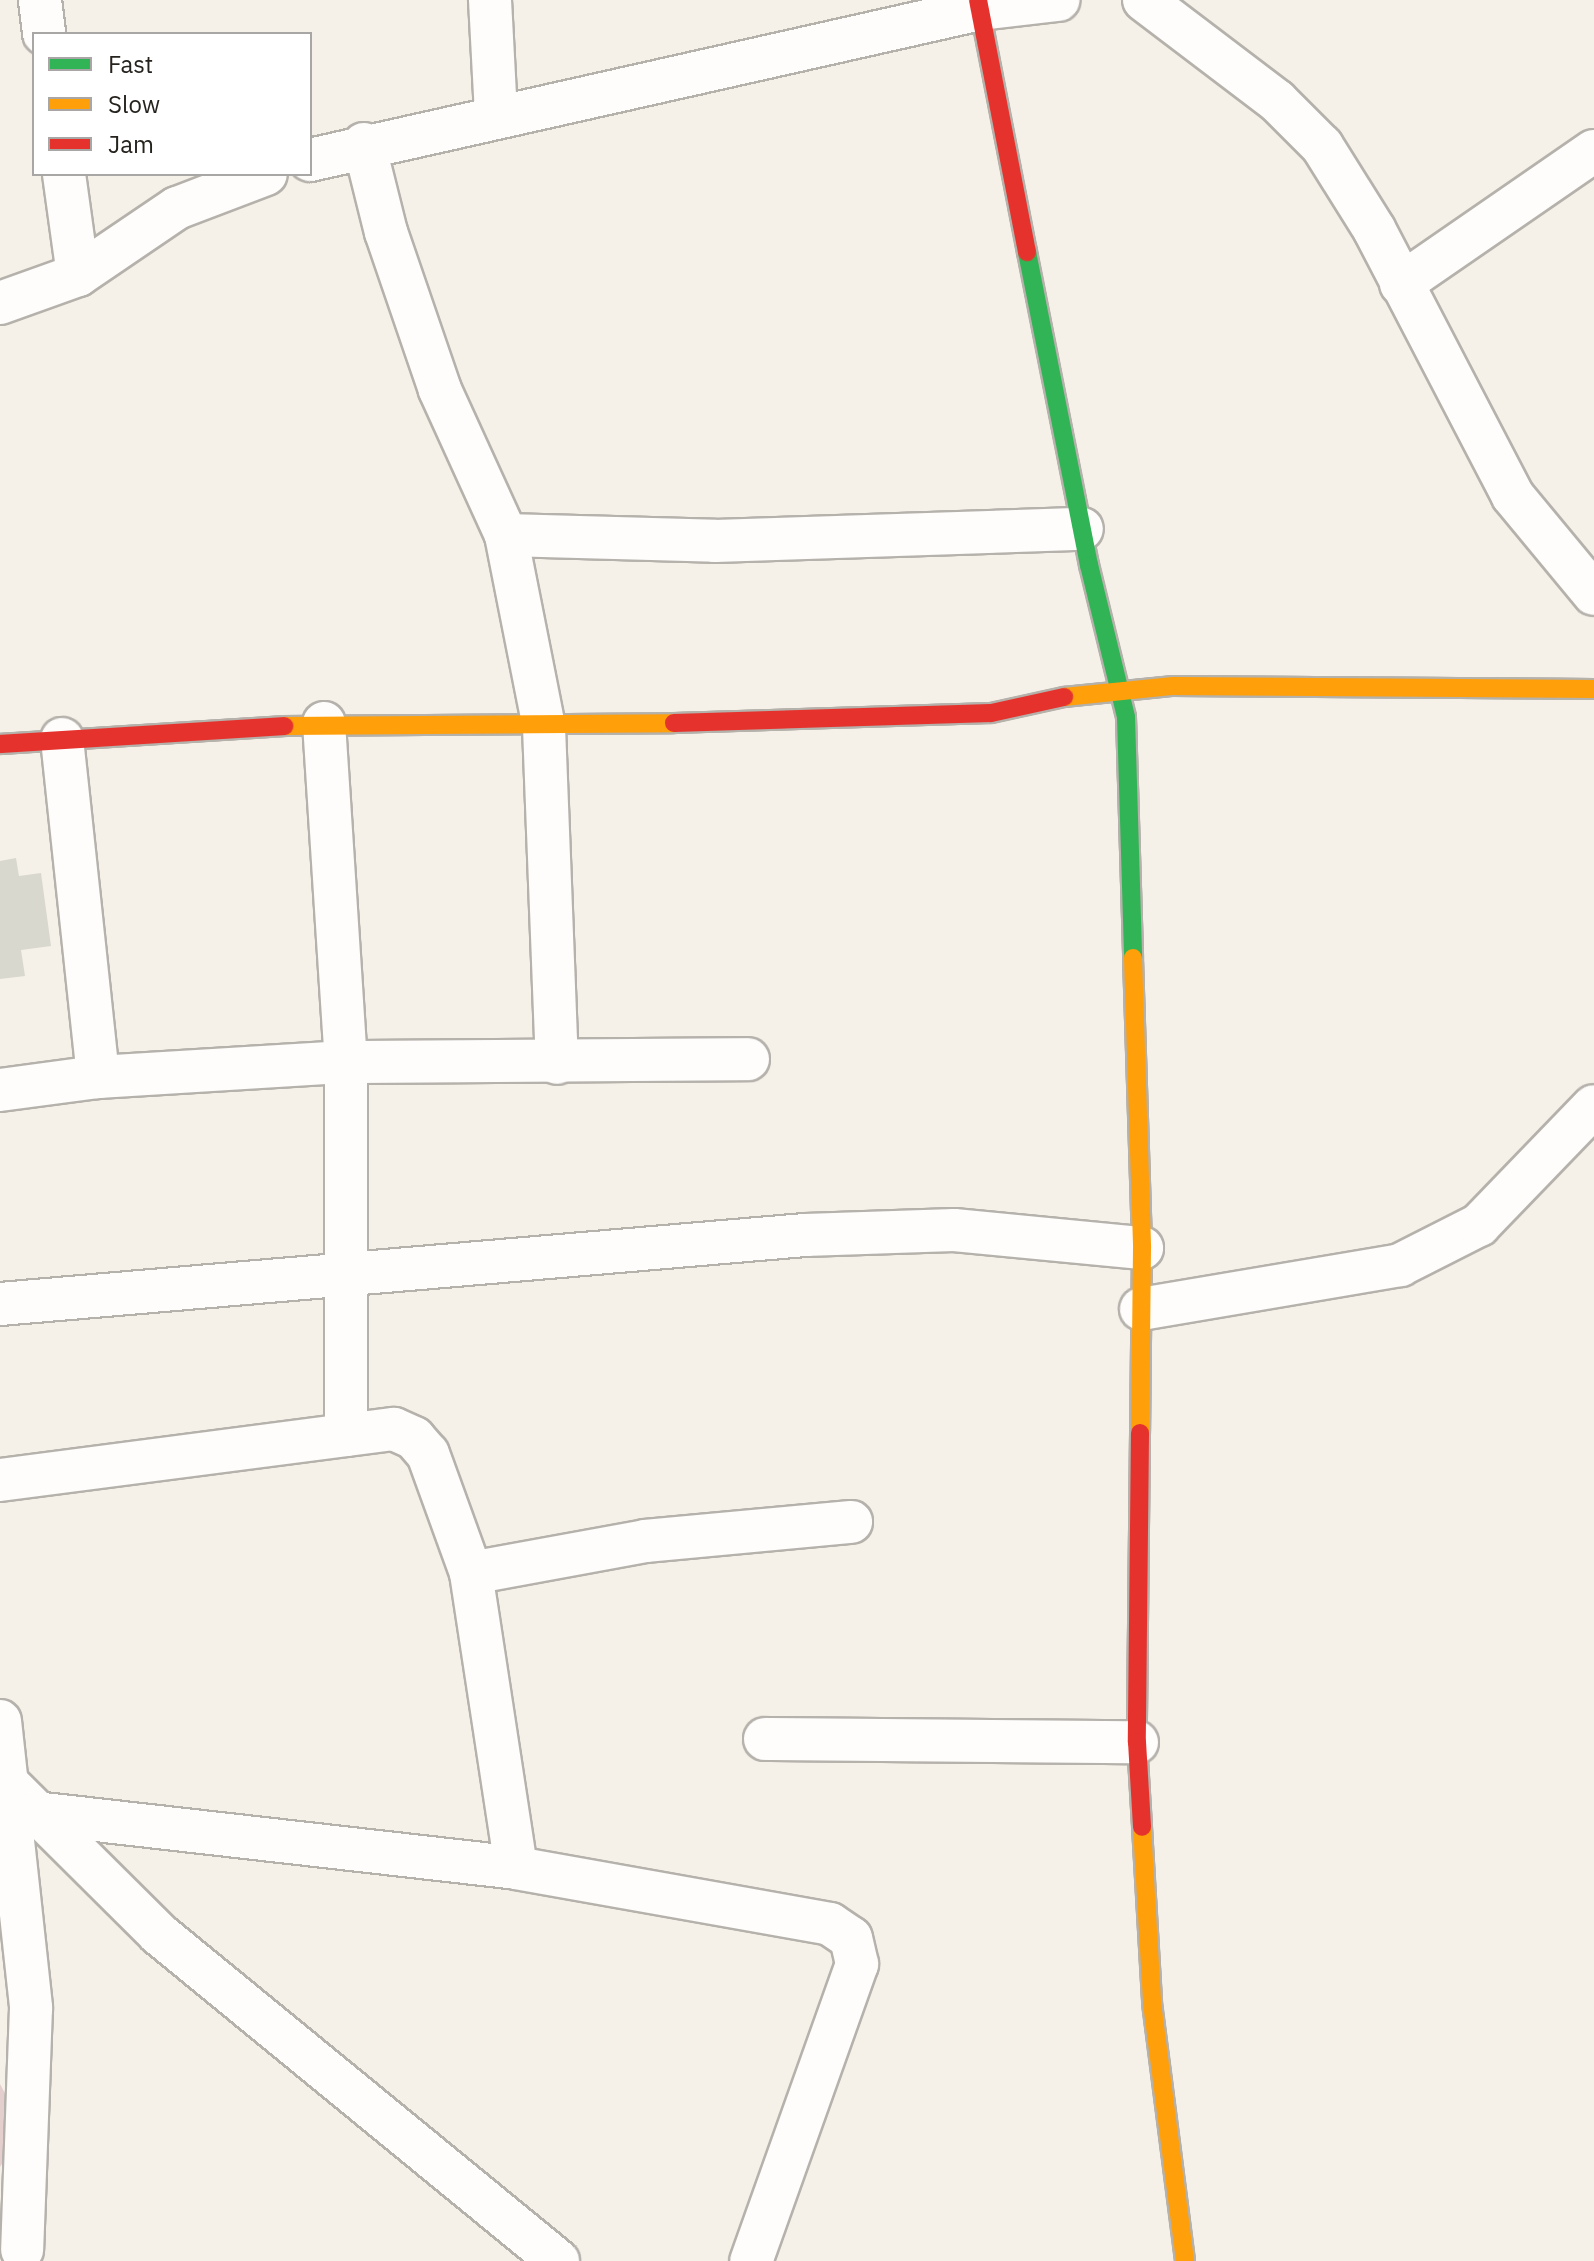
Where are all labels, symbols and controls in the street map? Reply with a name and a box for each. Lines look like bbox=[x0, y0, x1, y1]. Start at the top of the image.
legend bbox=[32, 32, 312, 176]
text: Fast bbox=[108, 48, 153, 80]
text: Slow bbox=[108, 88, 160, 120]
text: Jam bbox=[108, 128, 154, 160]

